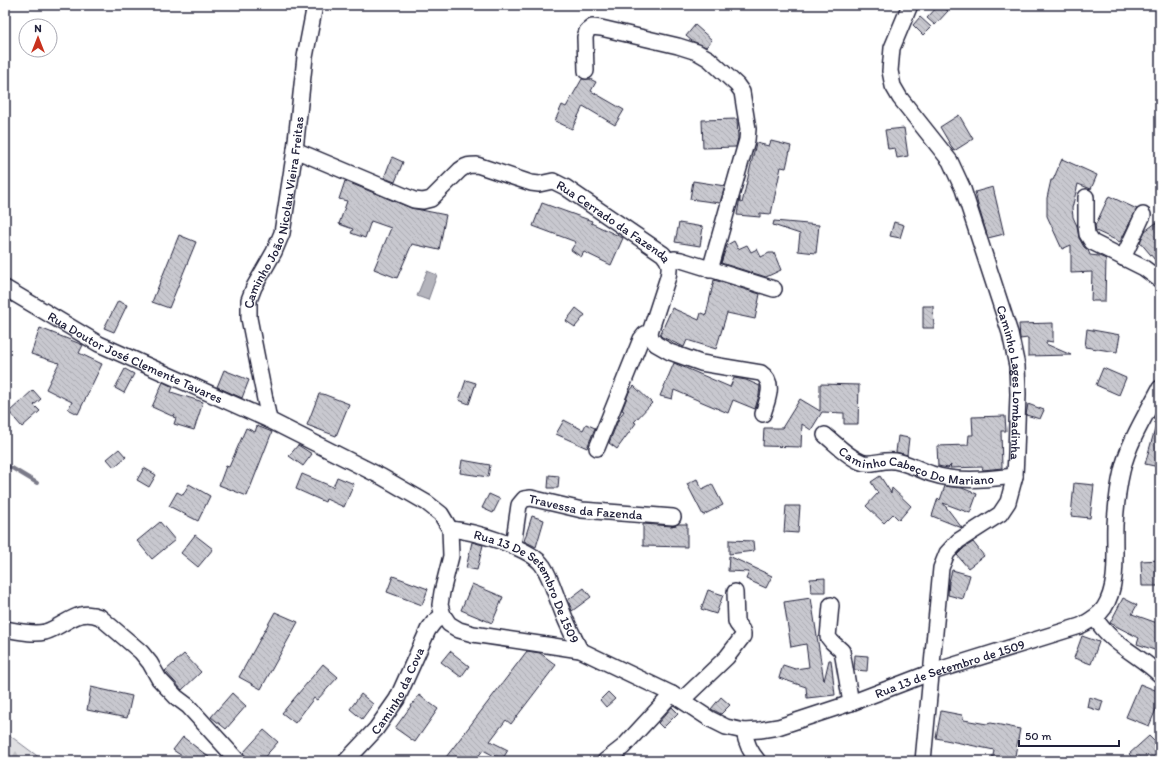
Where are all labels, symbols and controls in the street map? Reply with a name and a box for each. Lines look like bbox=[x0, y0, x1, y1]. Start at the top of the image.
north arrow bbox=[18, 18, 58, 58]
text: N bbox=[34, 22, 42, 35]
street label: Caminho João Nicolau Vieira Freitas bbox=[242, 116, 307, 308]
street label: Rua Cerrado da Fazenda bbox=[554, 177, 674, 266]
street label: Caminho Lages Lombadinha bbox=[993, 303, 1025, 461]
street label: Rua Doutor José Clemente Tavares bbox=[45, 308, 225, 406]
street label: Caminho Cabeço Do Mariano bbox=[836, 443, 995, 488]
street label: Travessa da Fazenda bbox=[527, 491, 643, 523]
street label: Rua 13 De Setembro De 1509 bbox=[472, 527, 582, 646]
street label: Rua 13 de Setembro de 1509 bbox=[873, 637, 1027, 701]
street label: Caminho da Cova bbox=[368, 645, 427, 738]
scale bar bbox=[1019, 722, 1119, 748]
text: 50 m bbox=[1025, 729, 1051, 743]

